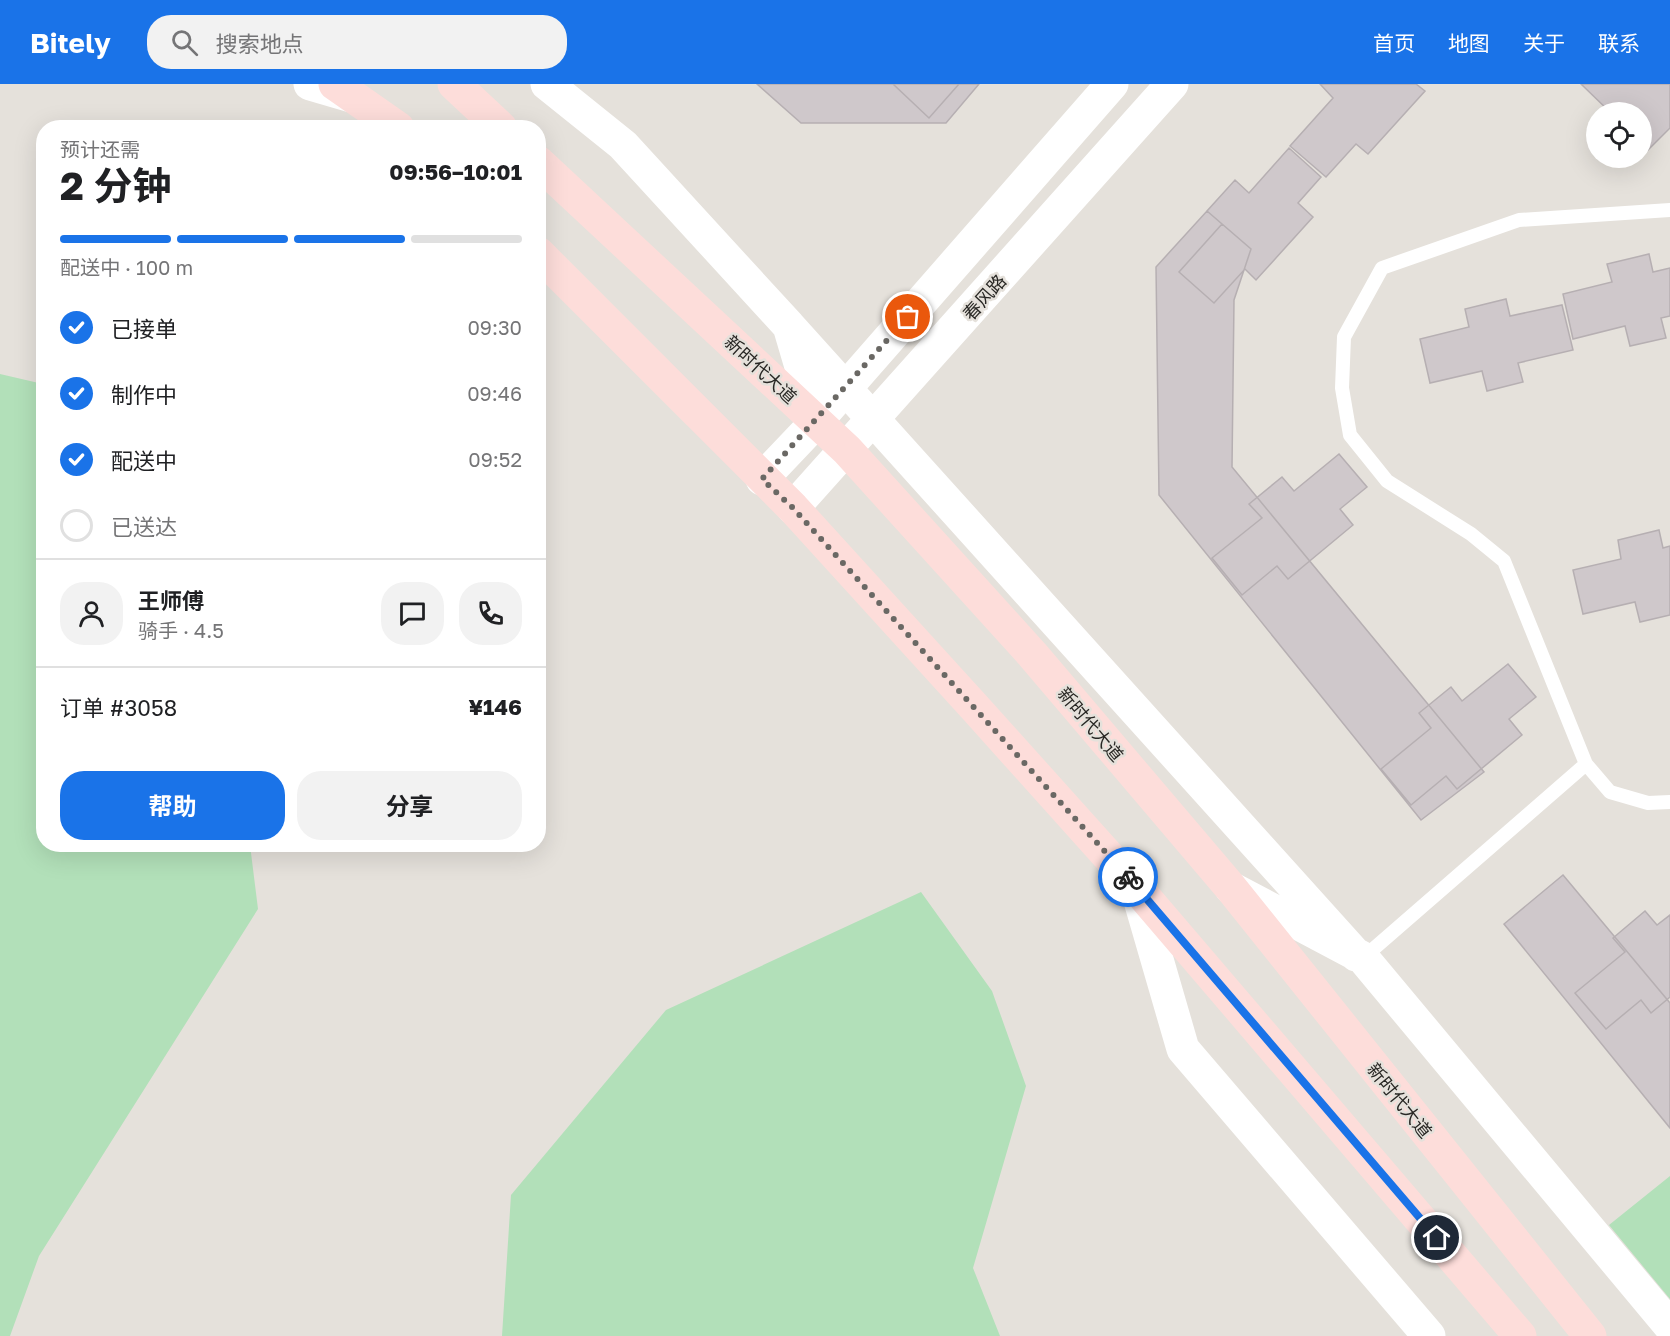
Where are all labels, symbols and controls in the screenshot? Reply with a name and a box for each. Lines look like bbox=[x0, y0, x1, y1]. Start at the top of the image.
search box bbox=[147, 15, 567, 69]
text: Bitely bbox=[30, 26, 111, 59]
icon: search bbox=[168, 26, 201, 59]
text: 搜索地点 bbox=[216, 30, 304, 57]
text: 首页 bbox=[1373, 30, 1415, 56]
text: 地图 bbox=[1448, 30, 1490, 56]
text: 关于 bbox=[1523, 30, 1565, 56]
text: 联系 bbox=[1598, 30, 1640, 56]
map controls bbox=[1586, 102, 1652, 168]
button: locate bbox=[1586, 102, 1652, 168]
text: 预计还需 bbox=[60, 137, 140, 161]
text: 09:56–10:01 bbox=[389, 158, 522, 185]
text: 2 分钟 bbox=[60, 162, 172, 209]
text: 配送中 · 100 m bbox=[60, 255, 193, 279]
street label: 春风路 bbox=[958, 270, 1010, 324]
pin bbox=[882, 291, 933, 342]
icon: bag bbox=[891, 300, 924, 333]
icon: check bbox=[60, 311, 93, 344]
text: 已接单 bbox=[111, 315, 177, 342]
text: 09:30 bbox=[467, 315, 522, 339]
street label: 新时代大道 bbox=[721, 330, 801, 408]
icon: check bbox=[60, 377, 93, 410]
text: 制作中 bbox=[111, 381, 177, 408]
text: 09:46 bbox=[467, 381, 522, 405]
icon: check bbox=[60, 443, 93, 476]
text: 配送中 bbox=[111, 447, 177, 474]
text: 09:52 bbox=[468, 447, 522, 471]
text: 已送达 bbox=[111, 513, 177, 540]
button: person bbox=[60, 582, 123, 645]
button: chat bbox=[381, 582, 444, 645]
button: phone bbox=[459, 582, 522, 645]
text: 王师傅 bbox=[138, 587, 204, 614]
text: 骑手 · 4.5 bbox=[138, 618, 224, 642]
street label: 新时代大道 bbox=[1054, 682, 1128, 766]
text: ¥146 bbox=[468, 693, 522, 720]
text: 订单 #3058 bbox=[60, 694, 177, 721]
button: 帮助 bbox=[60, 771, 285, 840]
button: 分享 bbox=[297, 771, 522, 840]
courier bbox=[1098, 847, 1158, 907]
icon: bike bbox=[1112, 861, 1145, 894]
street label: 新时代大道 bbox=[1363, 1058, 1437, 1142]
pin bbox=[1411, 1212, 1462, 1263]
icon: home bbox=[1420, 1221, 1453, 1254]

